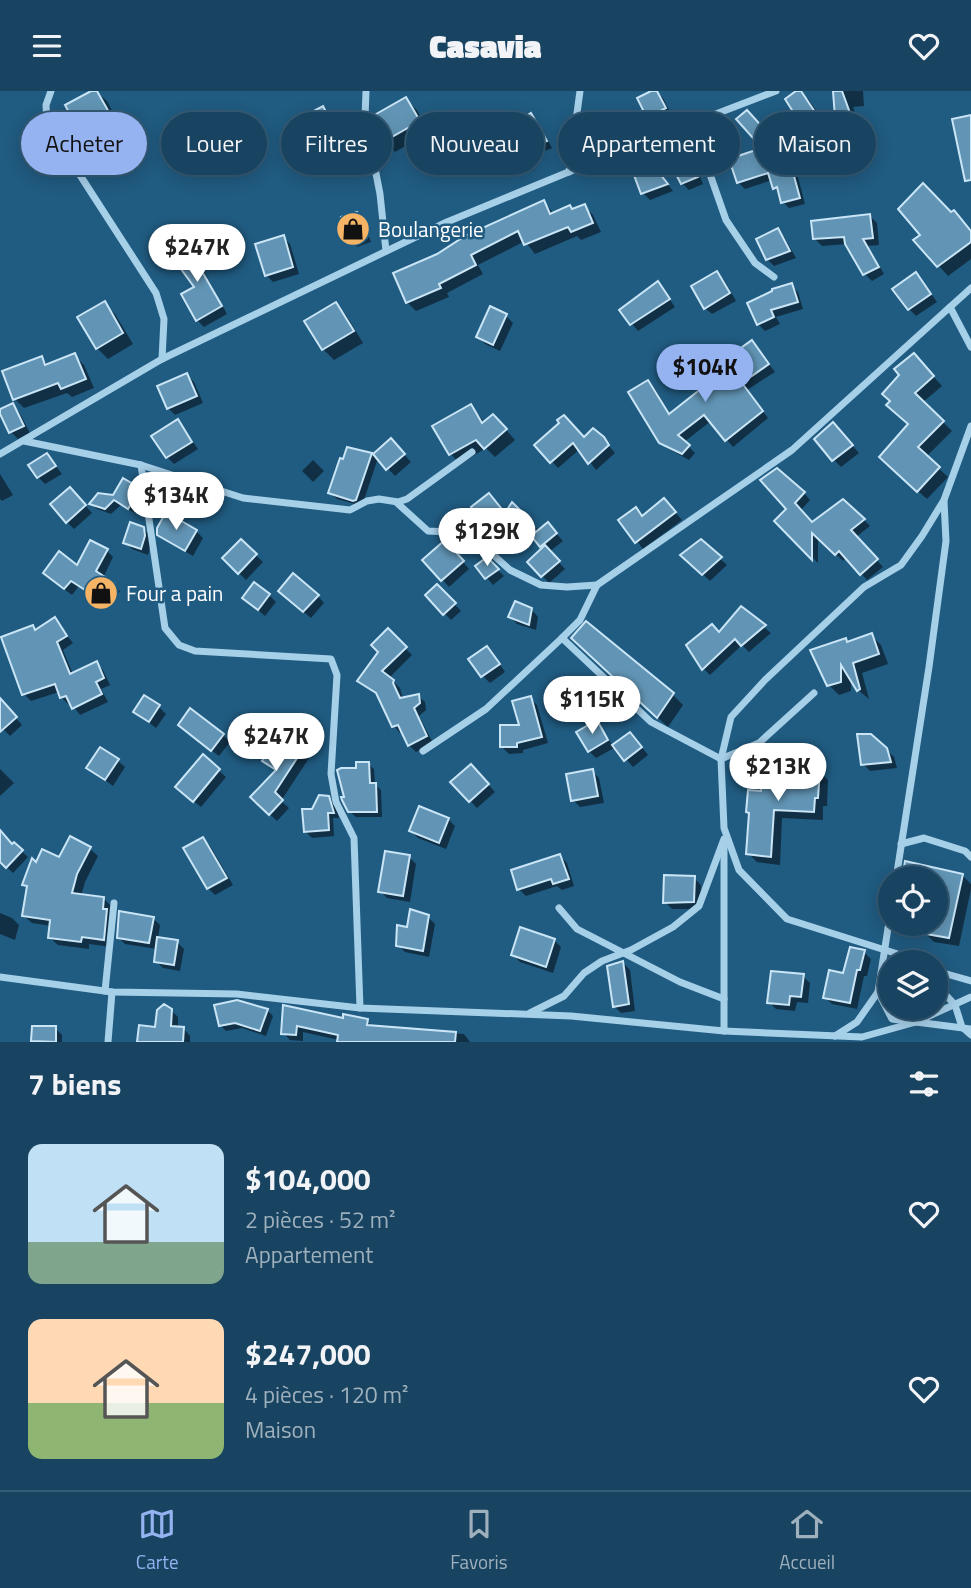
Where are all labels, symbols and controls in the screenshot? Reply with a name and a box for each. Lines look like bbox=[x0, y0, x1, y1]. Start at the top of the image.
text: Casavia bbox=[429, 22, 542, 70]
icon: menu bbox=[28, 27, 66, 65]
icon: heart bbox=[905, 27, 943, 65]
chip: Acheter bbox=[21, 112, 147, 175]
chip: Louer bbox=[161, 112, 267, 175]
chip: Filtres bbox=[281, 112, 392, 175]
chip: Nouveau bbox=[406, 112, 544, 175]
chip: Appartement bbox=[558, 112, 740, 175]
chip: Maison bbox=[754, 112, 876, 175]
shop icon: Boulangerie bbox=[334, 210, 372, 248]
place label: Boulangerie bbox=[378, 213, 484, 245]
pin: $247K bbox=[148, 225, 246, 284]
text: $247K bbox=[164, 229, 230, 264]
pin: $104K bbox=[656, 345, 754, 404]
text: $104K bbox=[672, 349, 738, 384]
pin: $134K bbox=[127, 473, 225, 532]
text: $134K bbox=[143, 477, 209, 512]
pin: $129K bbox=[438, 509, 536, 568]
text: $129K bbox=[454, 513, 520, 548]
shop icon: Four a pain bbox=[82, 574, 120, 612]
place label: Four a pain bbox=[126, 577, 223, 609]
pin: $115K bbox=[543, 677, 641, 736]
text: $115K bbox=[559, 681, 625, 716]
pin: $247K bbox=[227, 713, 325, 773]
text: $247K bbox=[243, 718, 309, 753]
pin: $213K bbox=[729, 743, 827, 803]
text: $213K bbox=[745, 748, 811, 783]
map controls bbox=[878, 866, 948, 1020]
button: locate bbox=[878, 866, 948, 936]
button: layers bbox=[878, 950, 948, 1020]
text: 7 biens bbox=[28, 1061, 122, 1107]
icon: filters bbox=[905, 1065, 943, 1103]
text: $104,000 bbox=[245, 1156, 371, 1202]
icon: home bbox=[84, 1172, 168, 1256]
icon: heart bbox=[905, 1195, 943, 1233]
text: 2 pièces · 52 m² bbox=[245, 1202, 396, 1237]
text: Appartement bbox=[245, 1237, 373, 1272]
text: $247,000 bbox=[245, 1331, 371, 1377]
icon: home bbox=[84, 1347, 168, 1431]
icon: heart bbox=[905, 1370, 943, 1408]
text: 4 pièces · 120 m² bbox=[245, 1377, 408, 1412]
text: Maison bbox=[245, 1412, 316, 1447]
tab: Carte bbox=[136, 1505, 179, 1576]
tab: Favoris bbox=[450, 1505, 508, 1576]
tab: Accueil bbox=[779, 1505, 835, 1576]

